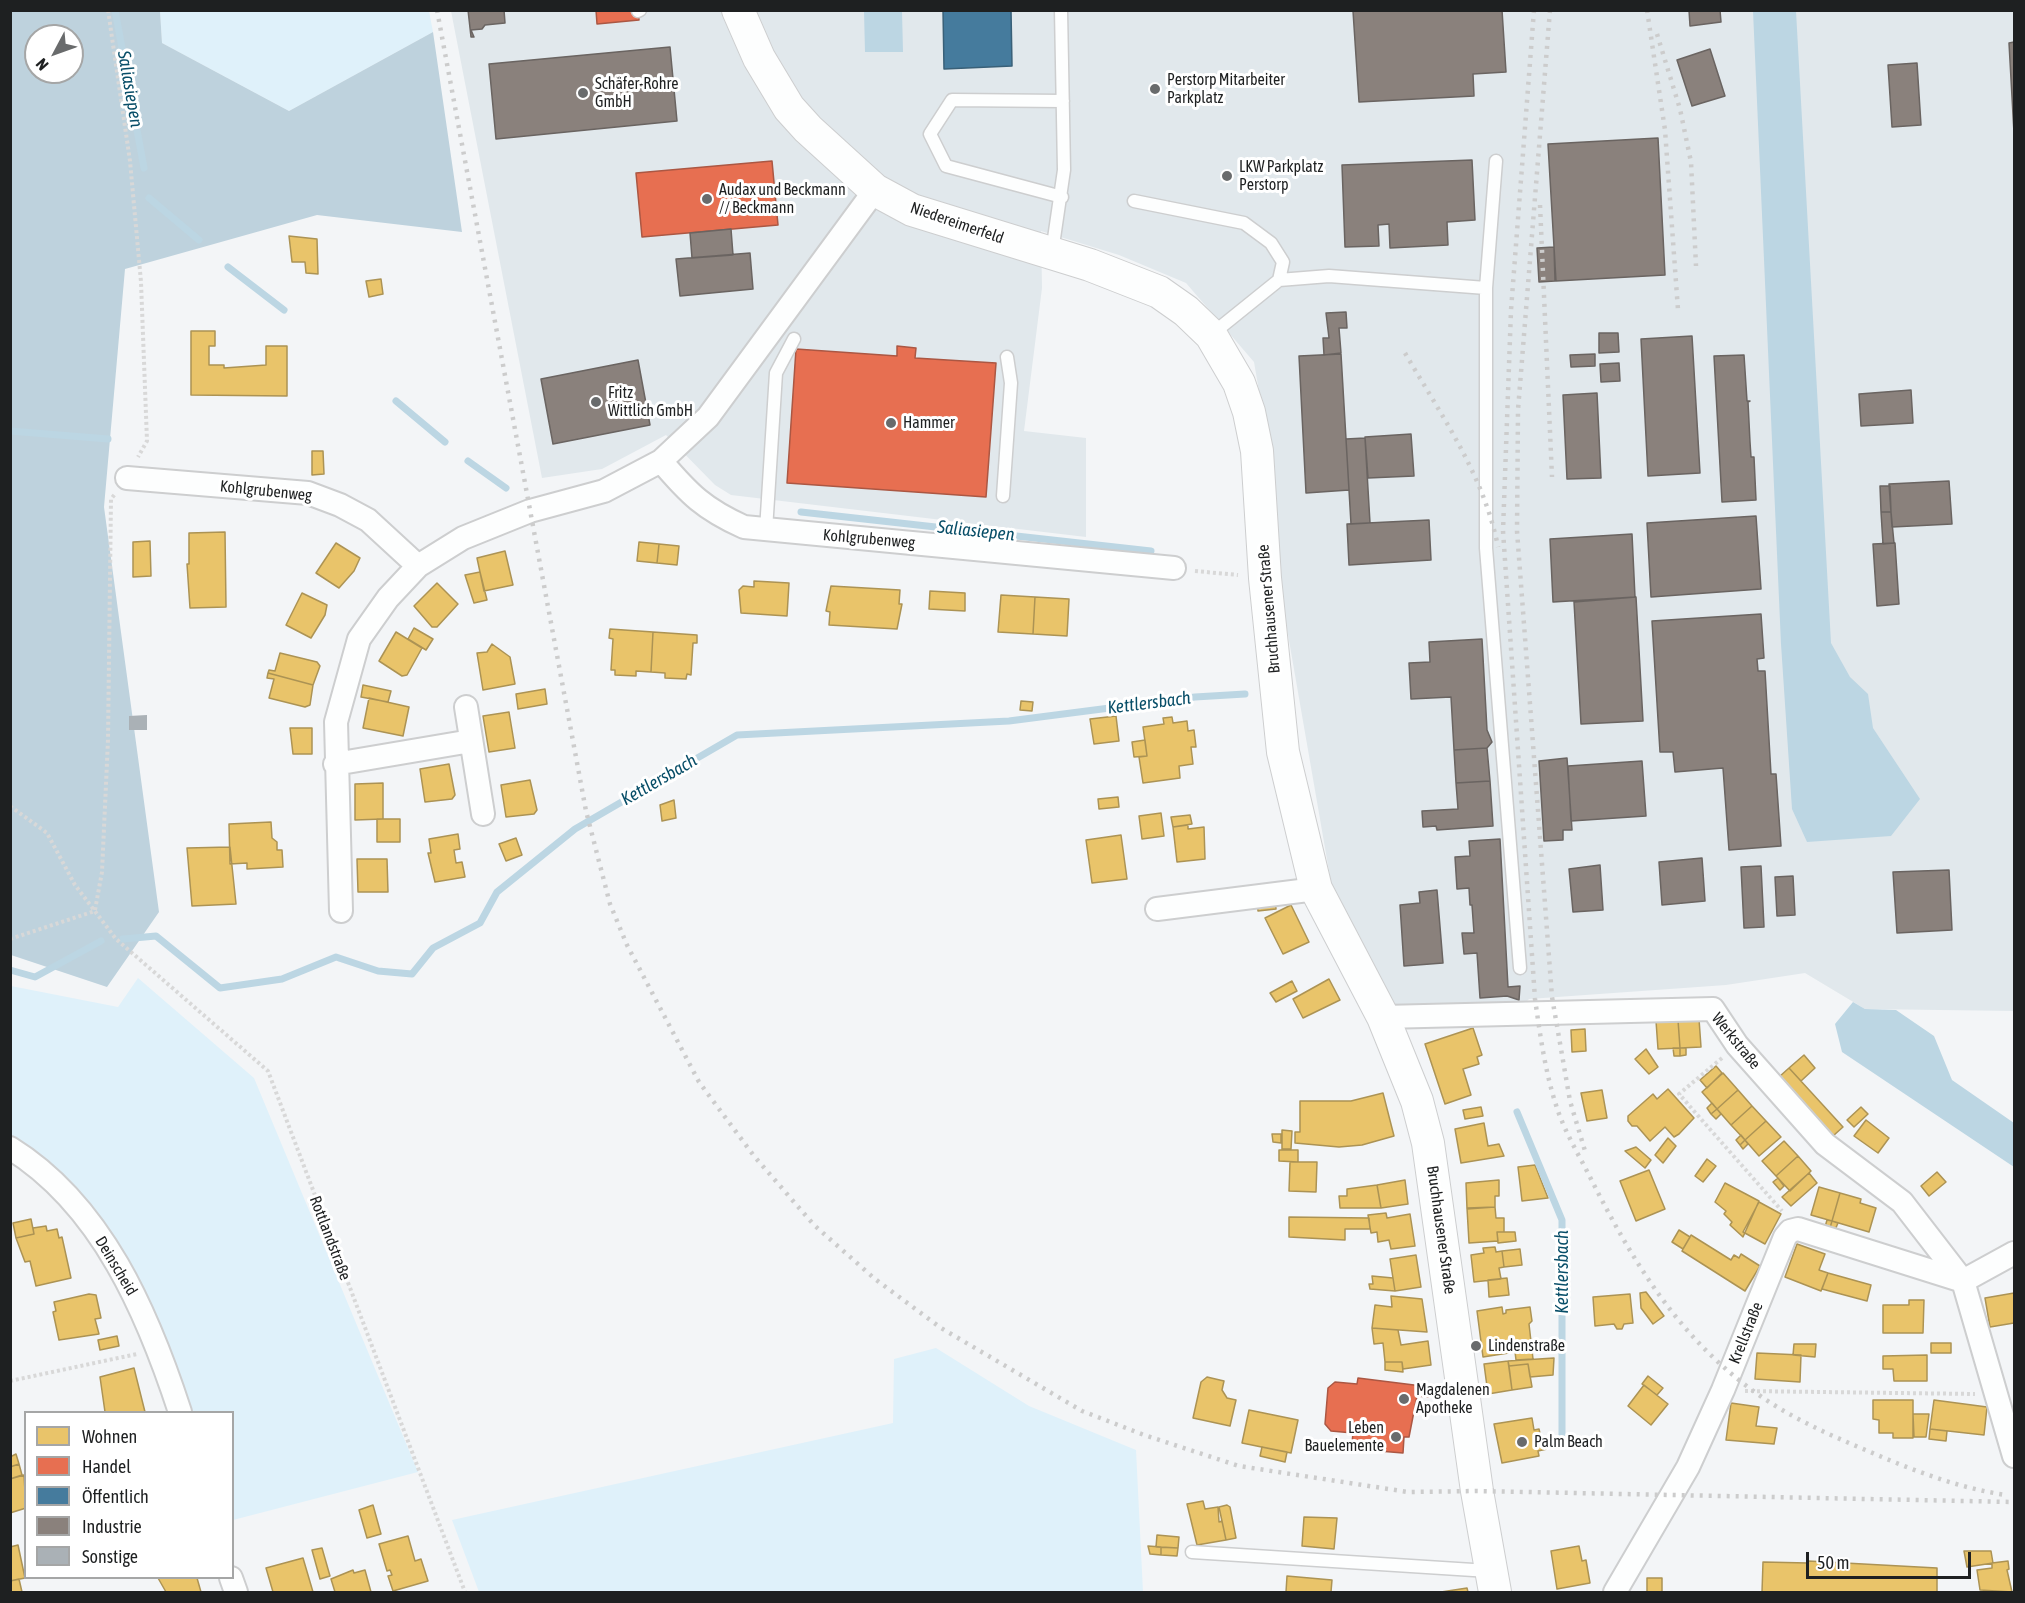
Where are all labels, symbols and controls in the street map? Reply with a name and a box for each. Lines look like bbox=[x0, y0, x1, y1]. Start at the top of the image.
north arrow bbox=[24, 24, 84, 84]
water label: Saliasiepen bbox=[113, 49, 147, 129]
text: N bbox=[32, 55, 52, 74]
place label: Perstorp Mitarbeiter Parkplatz bbox=[1167, 70, 1285, 108]
place label: Schäfer-Rohre GmbH bbox=[595, 74, 679, 112]
marker: Perstorp Mitarbeiter Parkplatz bbox=[1148, 82, 1162, 96]
marker: Schäfer-Rohre GmbH bbox=[576, 86, 590, 100]
place label: LKW Parkplatz Perstorp bbox=[1239, 157, 1323, 195]
marker: LKW Parkplatz Perstorp bbox=[1220, 169, 1234, 183]
place label: Audax und Beckmann // Beckmann bbox=[719, 180, 846, 218]
marker: Audax und Beckmann // Beckmann bbox=[700, 192, 714, 206]
street label: Niedereimerfeld bbox=[908, 198, 1006, 248]
place label: Fritz Wittlich GmbH bbox=[608, 383, 693, 421]
marker: Fritz Wittlich GmbH bbox=[589, 395, 603, 409]
place label: Hammer bbox=[903, 413, 955, 433]
marker: Hammer bbox=[884, 416, 898, 430]
street label: Kohlgrubenweg bbox=[219, 477, 313, 505]
water label: Saliasiepen bbox=[936, 516, 1016, 546]
street label: Kohlgrubenweg bbox=[822, 525, 916, 553]
street label: Bruchhausener Straße bbox=[1254, 544, 1284, 674]
water label: Kettlersbach bbox=[1106, 687, 1192, 719]
water label: Kettlersbach bbox=[617, 750, 701, 810]
street label: Werkstraße bbox=[1707, 1009, 1765, 1073]
street label: Bruchhausener Straße bbox=[1422, 1165, 1460, 1295]
street label: Rottlandstraße bbox=[305, 1193, 355, 1283]
water label: Kettlersbach bbox=[1551, 1230, 1573, 1314]
street label: Deinscheid bbox=[91, 1233, 141, 1299]
street label: Krellstraße bbox=[1725, 1299, 1767, 1367]
place label: Lindenstraße bbox=[1488, 1336, 1565, 1356]
marker: Lindenstraße bbox=[1469, 1339, 1483, 1353]
place label: Magdalenen Apotheke bbox=[1416, 1380, 1490, 1418]
marker: Magdalenen Apotheke bbox=[1397, 1392, 1411, 1406]
legend bbox=[24, 1411, 234, 1579]
place label: Leben Bauelemente bbox=[1304, 1418, 1384, 1456]
text: Wohnen bbox=[82, 1426, 137, 1447]
marker: Leben Bauelemente bbox=[1389, 1430, 1403, 1444]
place label: Palm Beach bbox=[1534, 1432, 1603, 1452]
marker: Palm Beach bbox=[1515, 1435, 1529, 1449]
text: Handel bbox=[82, 1456, 131, 1477]
text: Öffentlich bbox=[82, 1486, 149, 1507]
text: Industrie bbox=[82, 1516, 142, 1537]
scale bar bbox=[1809, 1540, 1974, 1578]
text: Sonstige bbox=[82, 1546, 138, 1567]
text: 50 m bbox=[1817, 1552, 1849, 1573]

